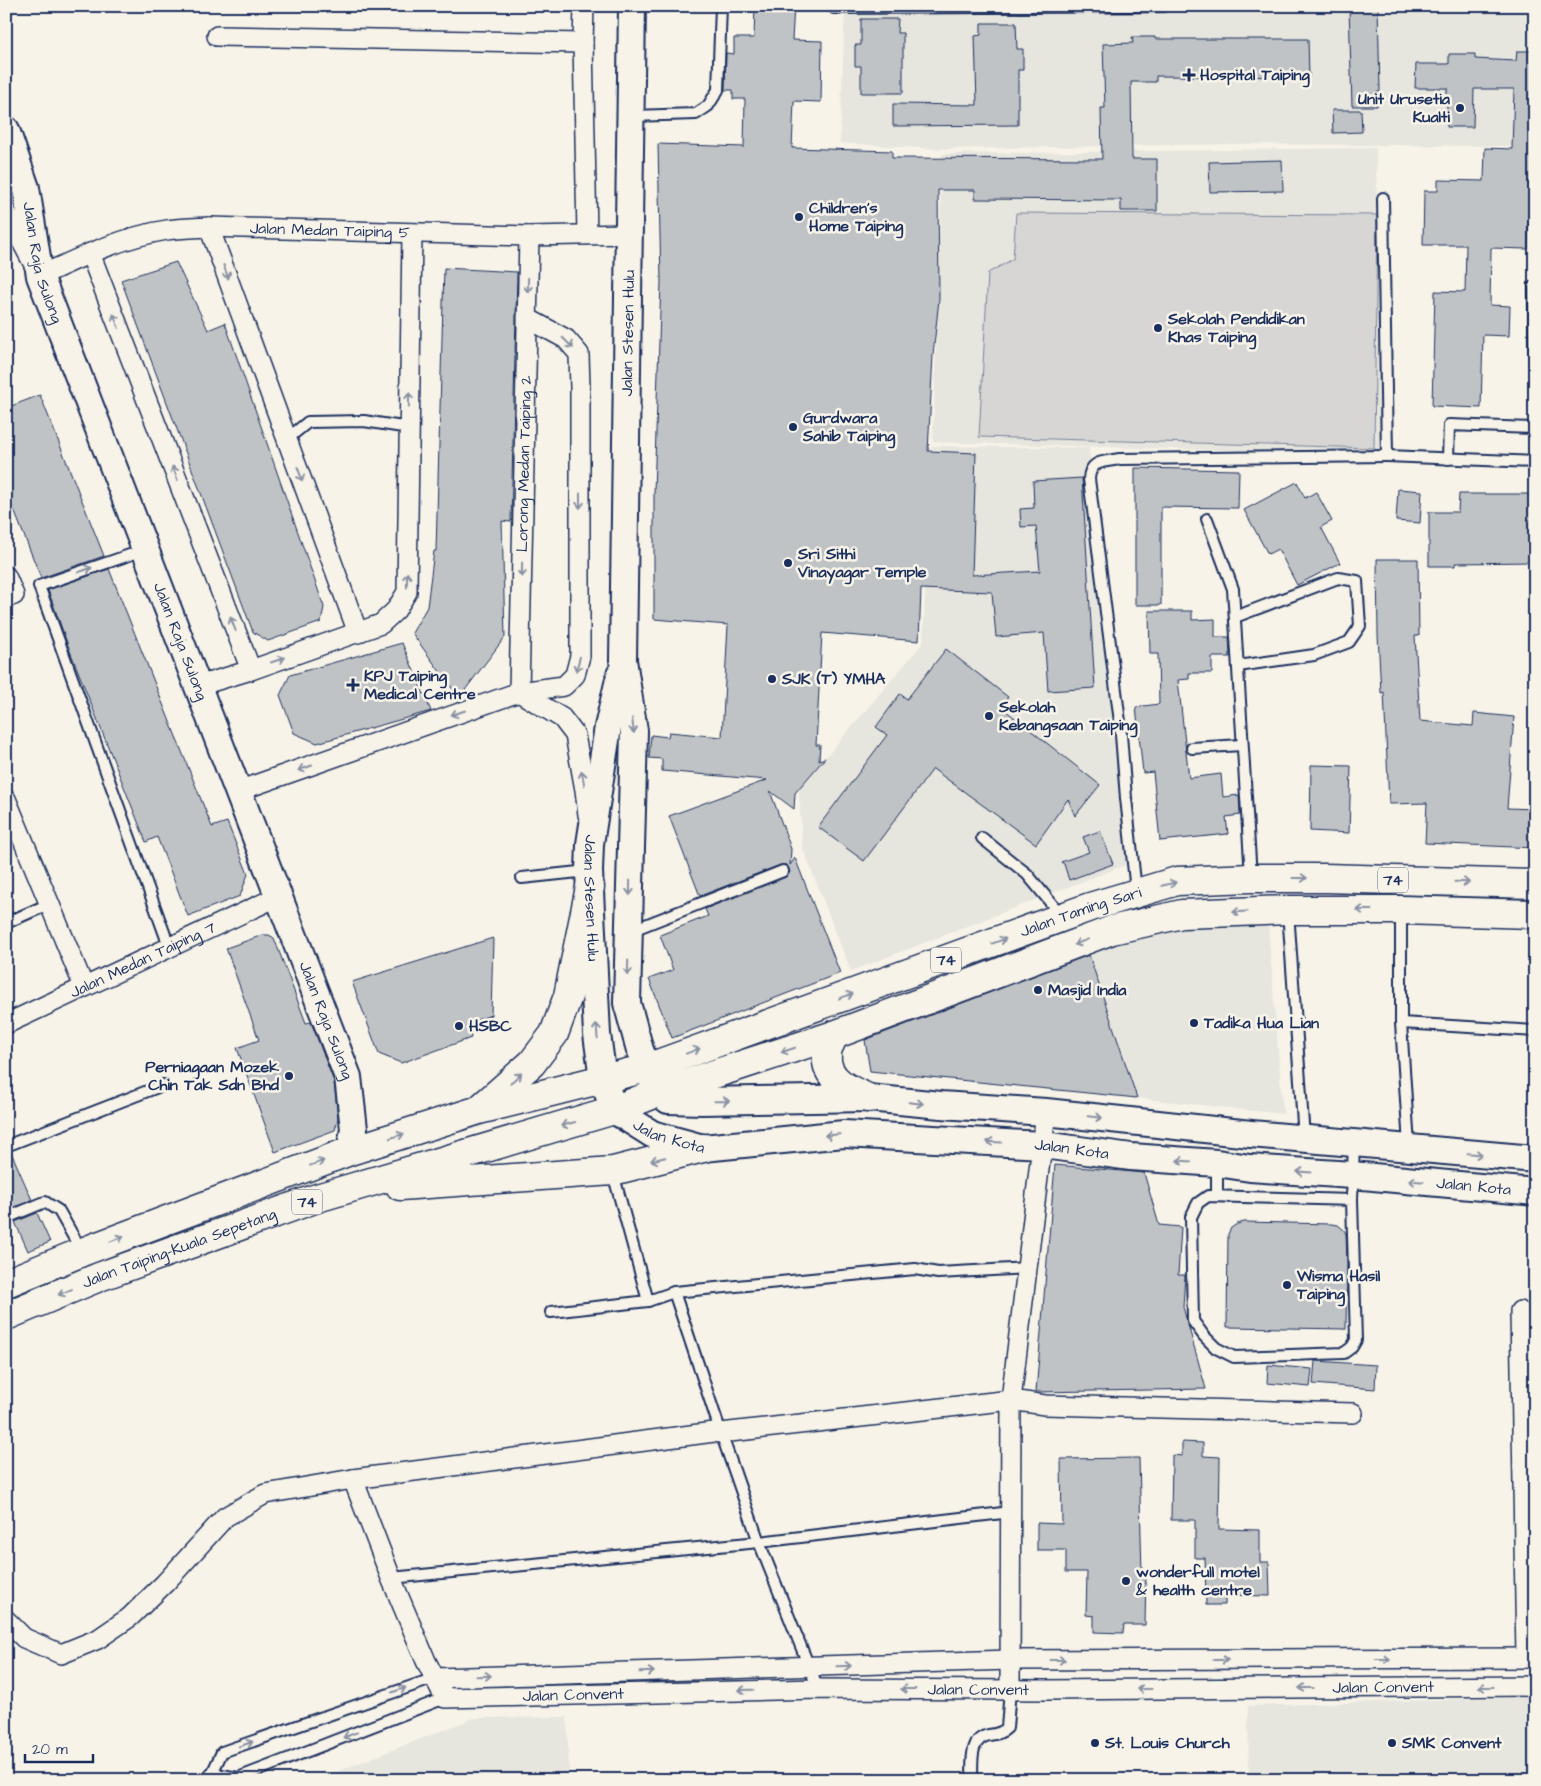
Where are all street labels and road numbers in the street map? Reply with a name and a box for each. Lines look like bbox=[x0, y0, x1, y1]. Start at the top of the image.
street label: Jalan Raja Sulong bbox=[17, 200, 68, 327]
street label: Jalan Medan Taiping 5 bbox=[249, 217, 411, 244]
street label: Jalan Stesen Hulu bbox=[616, 270, 640, 396]
street label: Lorong Medan Taiping 2 bbox=[511, 375, 538, 552]
street label: Jalan Raja Sulong bbox=[148, 579, 213, 704]
street label: Jalan Stesen Hulu bbox=[578, 833, 604, 962]
road number: 74 bbox=[1378, 868, 1408, 892]
street label: Jalan Taming Sari bbox=[1017, 881, 1145, 943]
street label: Jalan Medan Taiping 7 bbox=[66, 916, 219, 1004]
road number: 74 bbox=[931, 948, 961, 972]
street label: Jalan Raja Sulong bbox=[294, 958, 359, 1083]
street label: Jalan Kota bbox=[629, 1114, 707, 1159]
street label: Jalan Kota bbox=[1034, 1134, 1110, 1165]
street label: Jalan Kota bbox=[1435, 1172, 1512, 1201]
road number: 74 bbox=[292, 1190, 322, 1214]
street label: Jalan Taiping-Kuala Sepetang bbox=[79, 1203, 280, 1294]
street label: Jalan Convent bbox=[1332, 1676, 1434, 1699]
street label: Jalan Convent bbox=[927, 1678, 1029, 1701]
street label: Jalan Convent bbox=[522, 1683, 625, 1707]

